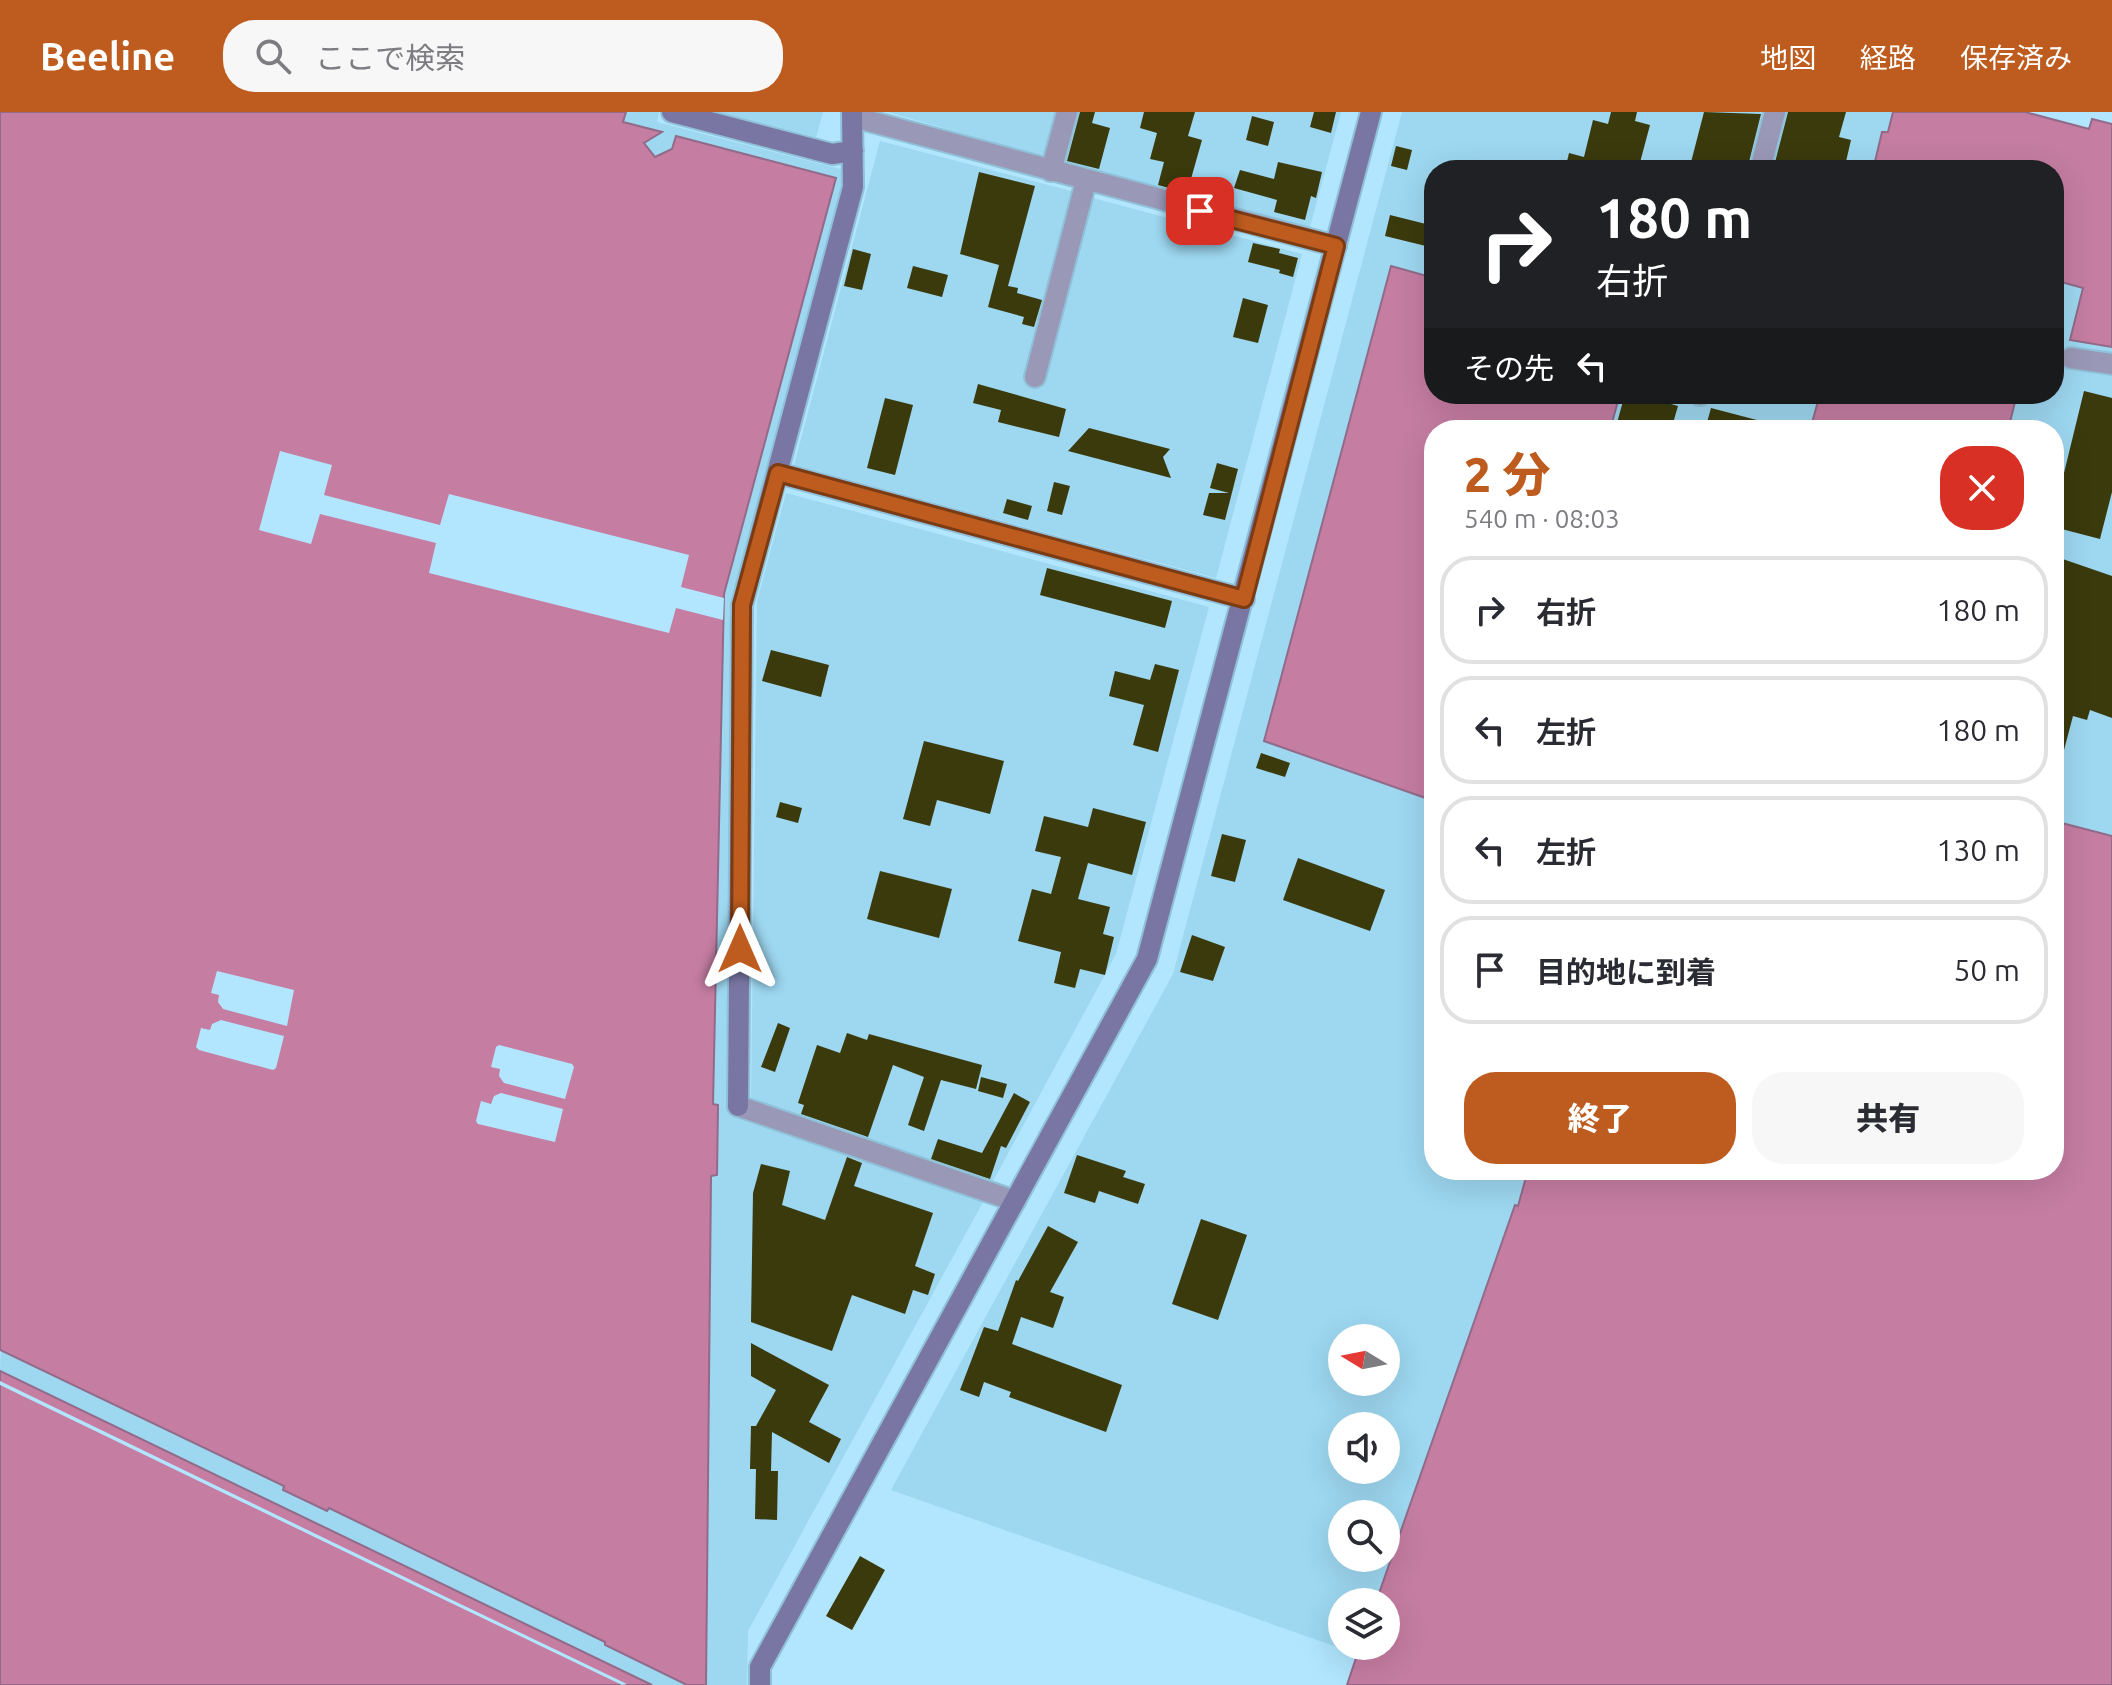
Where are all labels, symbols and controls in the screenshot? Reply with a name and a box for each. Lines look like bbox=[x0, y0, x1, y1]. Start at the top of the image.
search box bbox=[223, 20, 783, 92]
icon: search bbox=[251, 34, 295, 78]
text: Beeline bbox=[40, 35, 175, 77]
text: ここで検索 bbox=[315, 41, 465, 75]
text: 地図 bbox=[1760, 42, 1816, 73]
text: 経路 bbox=[1860, 42, 1916, 73]
text: 保存済み bbox=[1960, 42, 2072, 73]
pin bbox=[1166, 177, 1234, 245]
text: 180 m bbox=[1596, 186, 1752, 249]
icon: arrive bbox=[1178, 189, 1222, 233]
icon: right bbox=[1464, 192, 1568, 296]
text: 右折 bbox=[1596, 260, 1668, 301]
icon: left bbox=[1570, 344, 1614, 388]
text: その先 bbox=[1464, 351, 1554, 385]
button: close bbox=[1940, 446, 2024, 530]
text: 2 分 bbox=[1464, 447, 1551, 501]
text: 540 m · 08:03 bbox=[1464, 504, 1620, 533]
icon: right bbox=[1468, 588, 1512, 632]
text: 180 m bbox=[1936, 593, 2020, 627]
text: 右折 bbox=[1536, 595, 1596, 629]
icon: left bbox=[1468, 708, 1512, 752]
text: 180 m bbox=[1936, 713, 2020, 747]
text: 左折 bbox=[1536, 715, 1596, 749]
icon: left bbox=[1468, 828, 1512, 872]
text: 130 m bbox=[1936, 833, 2020, 867]
text: 左折 bbox=[1536, 835, 1596, 869]
position arrow bbox=[698, 907, 782, 991]
icon: arrive bbox=[1468, 948, 1512, 992]
text: 50 m bbox=[1953, 953, 2020, 987]
text: 目的地に到着 bbox=[1536, 955, 1716, 989]
button: 終了 bbox=[1464, 1072, 1736, 1164]
button: 共有 bbox=[1752, 1072, 2024, 1164]
north arrow bbox=[1328, 1324, 1400, 1396]
map controls bbox=[1328, 1324, 1400, 1660]
button: sound bbox=[1328, 1412, 1400, 1484]
button: search bbox=[1328, 1500, 1400, 1572]
button: layers bbox=[1328, 1588, 1400, 1660]

